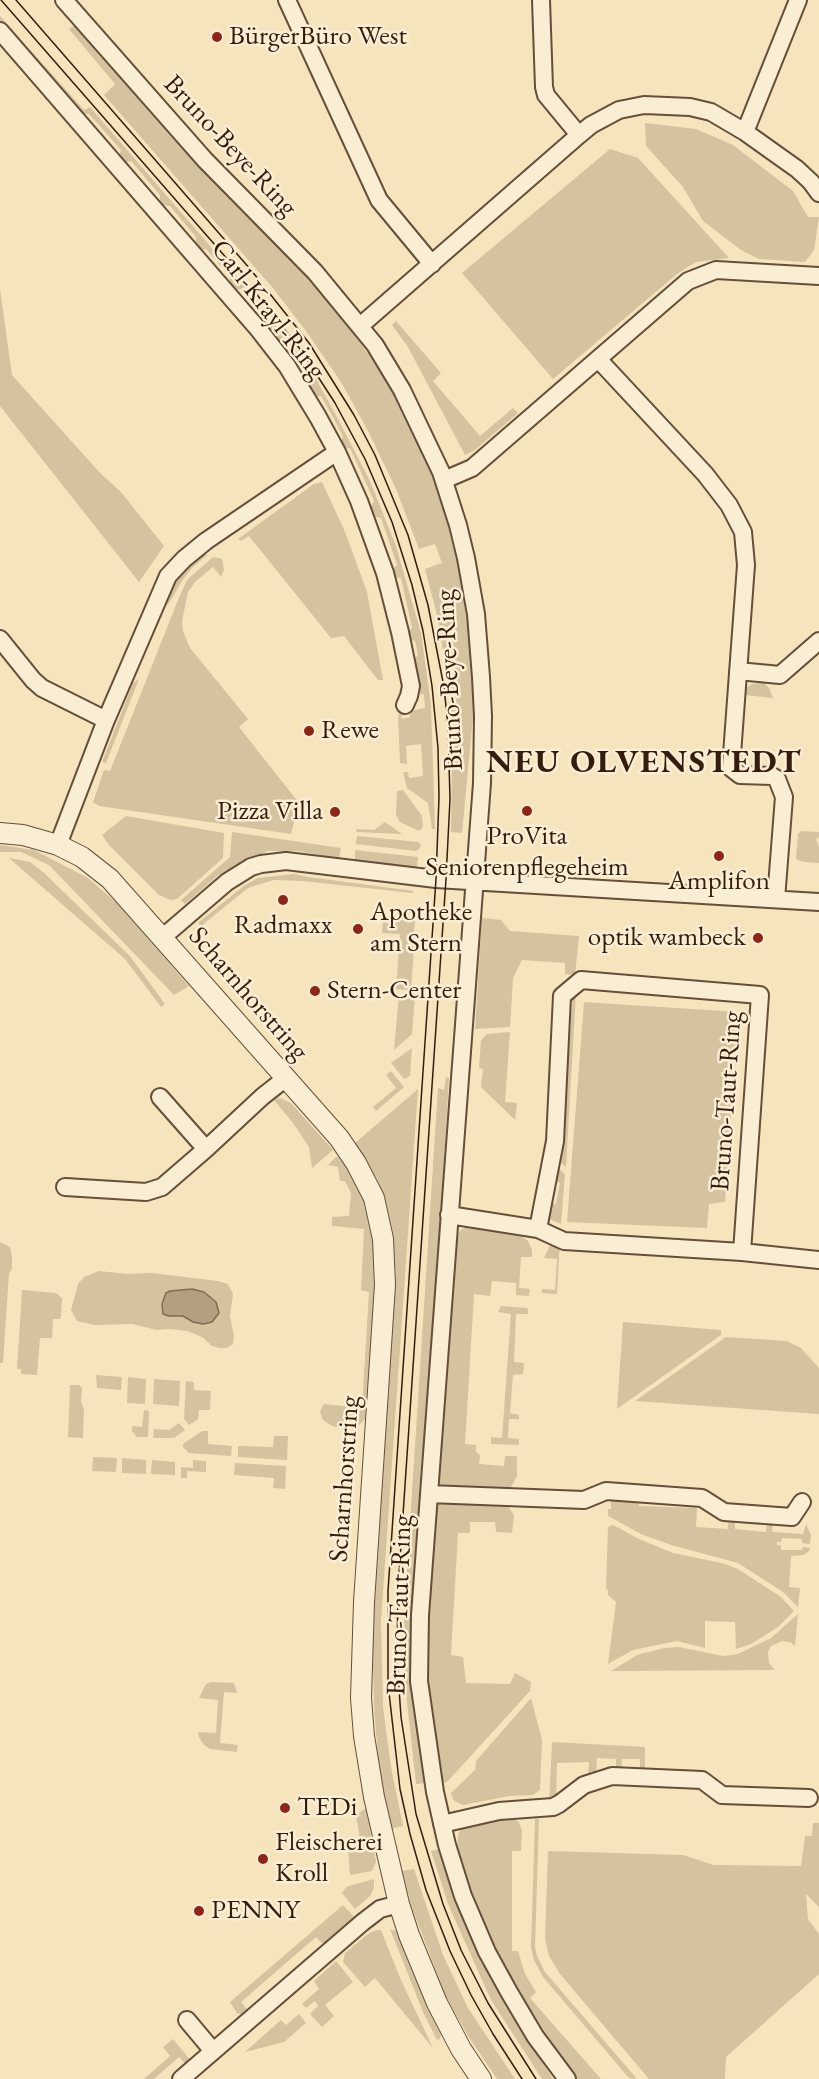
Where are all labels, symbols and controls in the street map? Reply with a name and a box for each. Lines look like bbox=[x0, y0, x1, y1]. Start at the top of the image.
place label: BürgerBüro West bbox=[229, 21, 407, 53]
marker: BürgerBüro West bbox=[210, 30, 224, 44]
street label: Bruno-Beye-Ring bbox=[156, 69, 304, 223]
street label: Carl-Krayl-Ring bbox=[203, 234, 333, 386]
street label: Bruno-Beye-Ring bbox=[429, 589, 471, 771]
place label: Rewe bbox=[321, 715, 379, 747]
marker: Rewe bbox=[302, 724, 316, 738]
district label: NEU OLVENSTEDT bbox=[486, 743, 802, 783]
place label: Pizza Villa bbox=[217, 796, 323, 828]
marker: ProVita Seniorenpflegeheim bbox=[520, 804, 534, 818]
marker: Pizza Villa bbox=[328, 805, 342, 819]
place label: ProVita Seniorenpflegeheim bbox=[425, 821, 629, 884]
marker: Amplifon bbox=[712, 849, 726, 863]
place label: Amplifon bbox=[668, 866, 770, 898]
marker: Radmaxx bbox=[276, 893, 290, 907]
place label: Apotheke am Stern bbox=[370, 897, 472, 960]
place label: Radmaxx bbox=[234, 910, 332, 942]
street label: Scharnhorstring bbox=[181, 920, 315, 1068]
marker: Apotheke am Stern bbox=[351, 922, 365, 936]
place label: optik wambeck bbox=[588, 922, 746, 954]
marker: optik wambeck bbox=[751, 931, 765, 945]
place label: Stern-Center bbox=[327, 975, 461, 1007]
marker: Stern-Center bbox=[308, 984, 322, 998]
street label: Bruno-Taut-Ring bbox=[705, 1010, 749, 1192]
street label: Scharnhorstring bbox=[323, 1395, 367, 1563]
street label: Bruno-Taut-Ring bbox=[381, 1514, 419, 1696]
place label: TEDi bbox=[297, 1792, 357, 1824]
marker: TEDi bbox=[278, 1801, 292, 1815]
place label: Fleischerei Kroll bbox=[275, 1827, 383, 1890]
marker: Fleischerei Kroll bbox=[256, 1852, 270, 1866]
place label: PENNY bbox=[211, 1895, 300, 1927]
marker: PENNY bbox=[192, 1904, 206, 1918]

